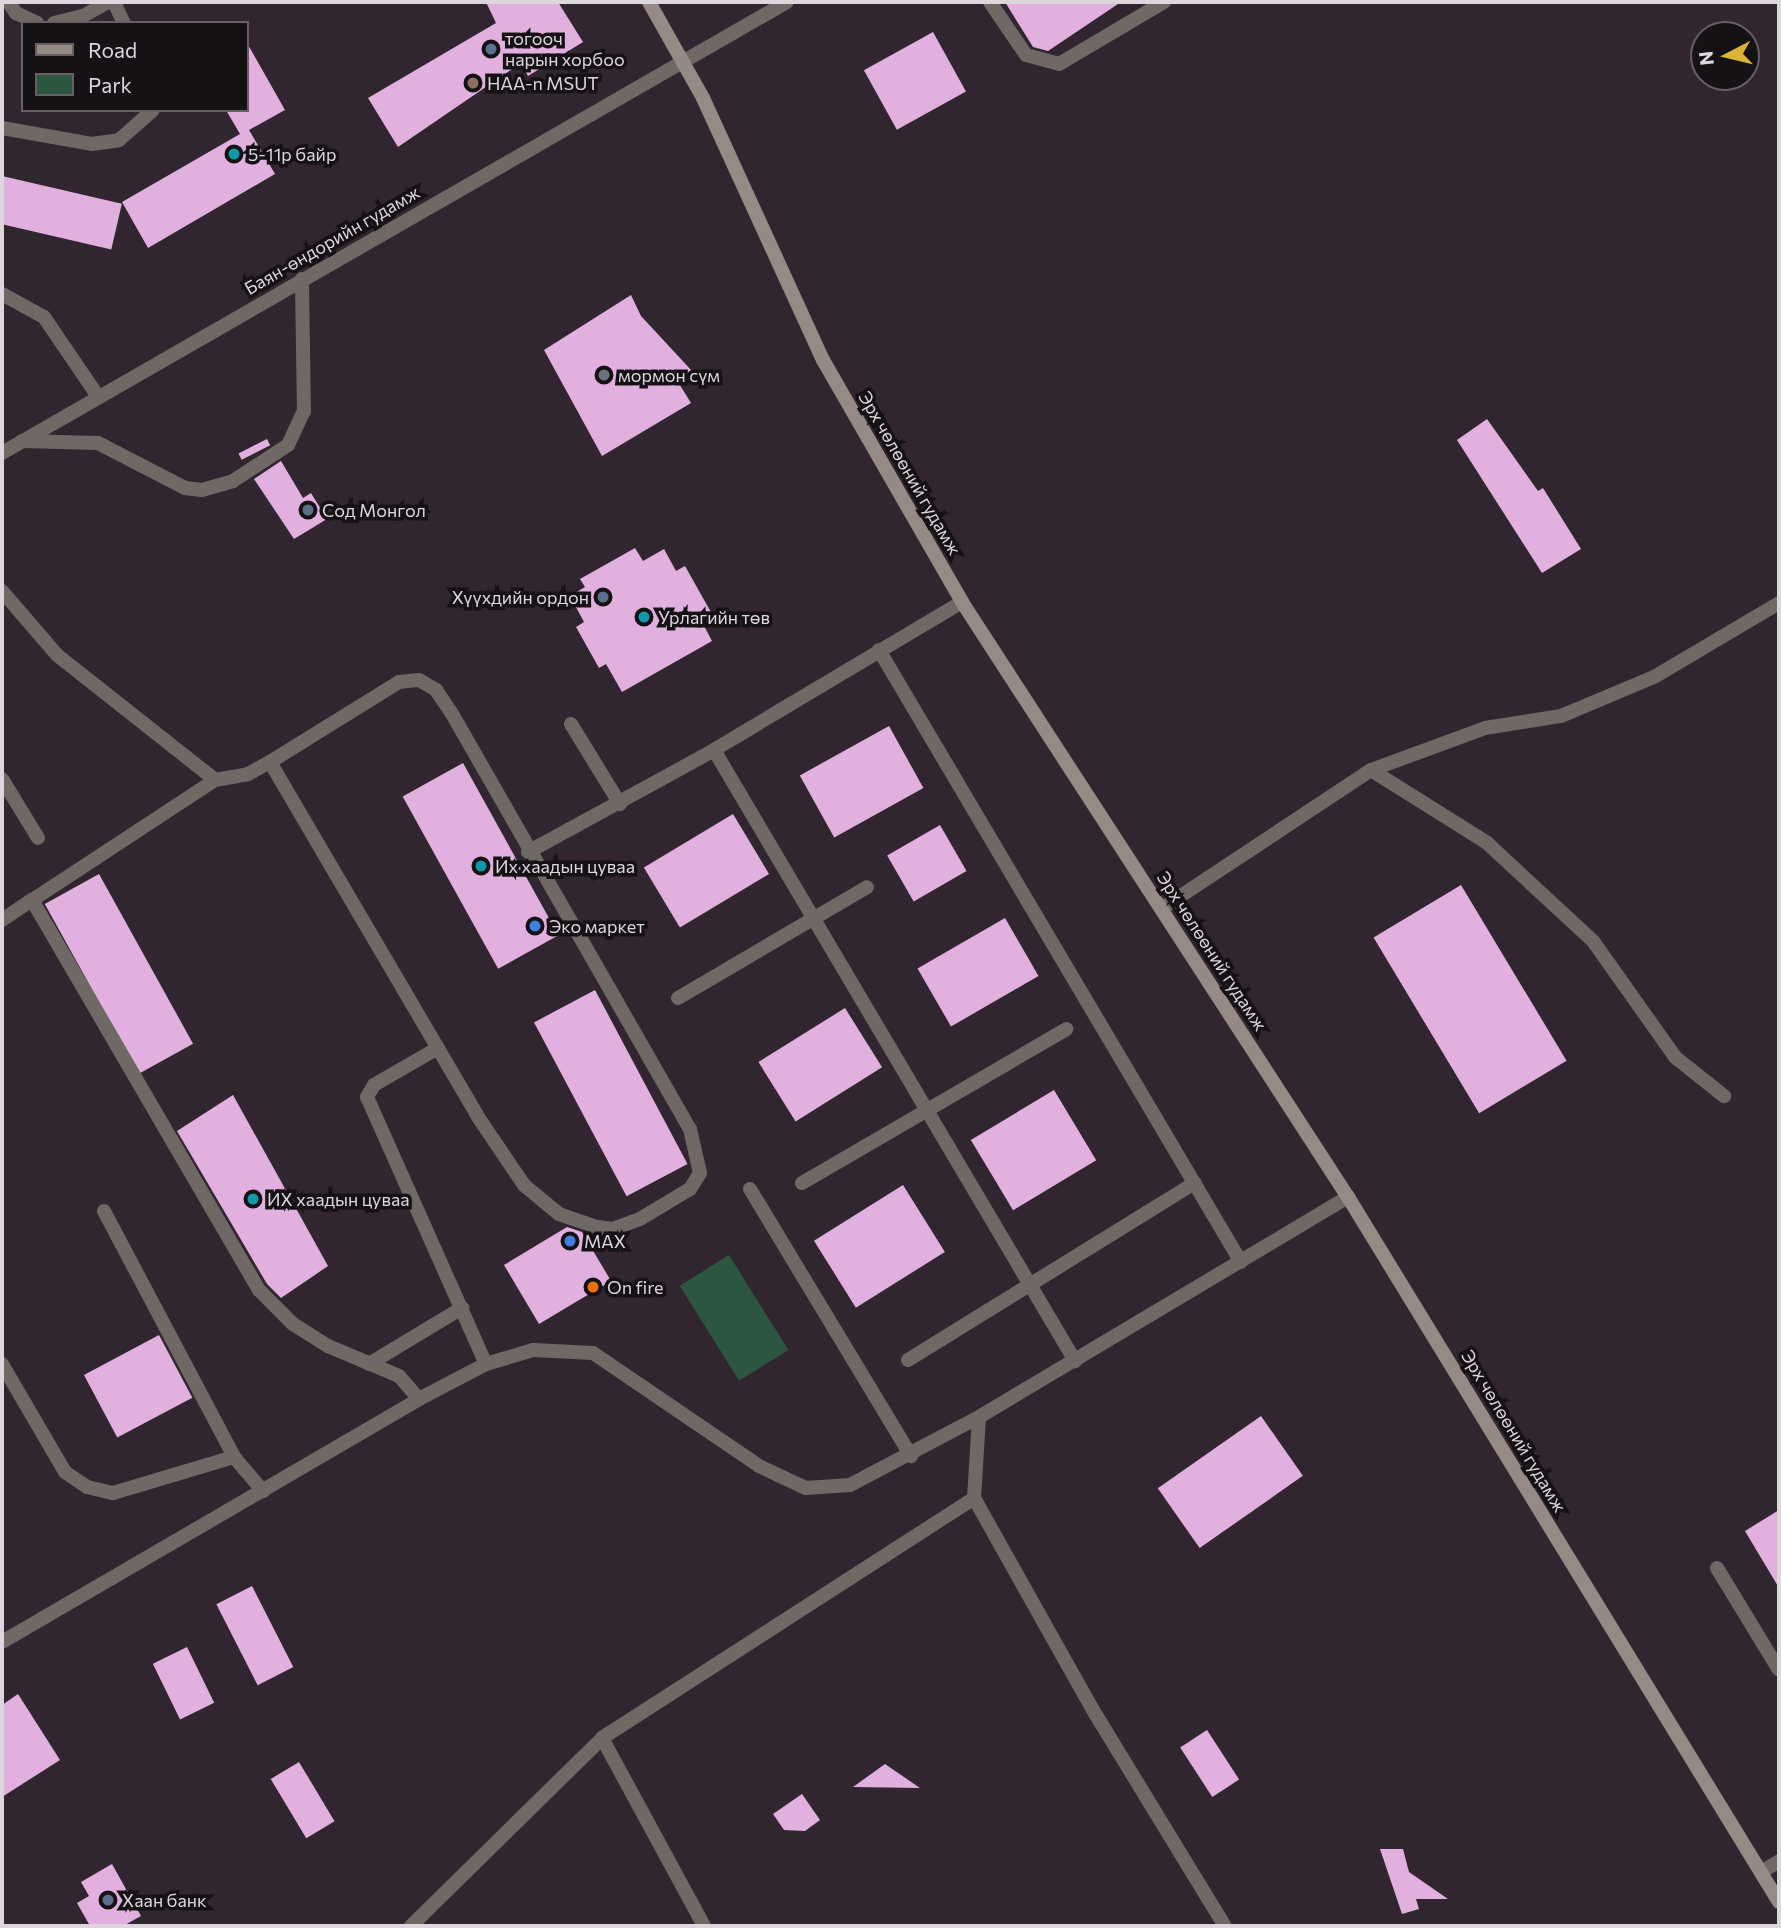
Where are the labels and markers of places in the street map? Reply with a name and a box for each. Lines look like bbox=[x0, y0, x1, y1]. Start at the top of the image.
place label: тогооч нарын хорбоо bbox=[505, 28, 625, 70]
marker: тогооч нарын хорбоо bbox=[483, 41, 499, 57]
place label: HAA-n MSUT bbox=[487, 72, 599, 94]
marker: HAA-n MSUT bbox=[465, 75, 481, 91]
place label: 5-11р байр bbox=[248, 143, 336, 165]
marker: 5-11р байр bbox=[226, 146, 242, 162]
place label: мормон сүм bbox=[618, 364, 720, 386]
marker: мормон сүм bbox=[596, 367, 612, 383]
place label: Сод Монгол bbox=[322, 499, 426, 521]
marker: Сод Монгол bbox=[300, 502, 316, 518]
place label: Хүүхдийн ордон bbox=[452, 586, 589, 608]
marker: Хүүхдийн ордон bbox=[595, 589, 611, 605]
place label: Урлагийн төв bbox=[658, 606, 770, 628]
marker: Урлагийн төв bbox=[636, 609, 652, 625]
place label: Их хаадын цуваа bbox=[495, 855, 635, 877]
marker: Их хаадын цуваа bbox=[473, 858, 489, 874]
place label: Эко маркет bbox=[549, 915, 645, 937]
marker: Эко маркет bbox=[527, 918, 543, 934]
place label: ИХ хаадын цуваа bbox=[267, 1188, 410, 1210]
marker: ИХ хаадын цуваа bbox=[245, 1191, 261, 1207]
place label: МАХ bbox=[584, 1230, 626, 1252]
marker: МАХ bbox=[562, 1233, 578, 1249]
place label: On fire bbox=[607, 1276, 664, 1298]
marker: On fire bbox=[585, 1279, 601, 1295]
place label: Хаан банк bbox=[122, 1889, 207, 1911]
marker: Хаан банк bbox=[100, 1892, 116, 1908]

